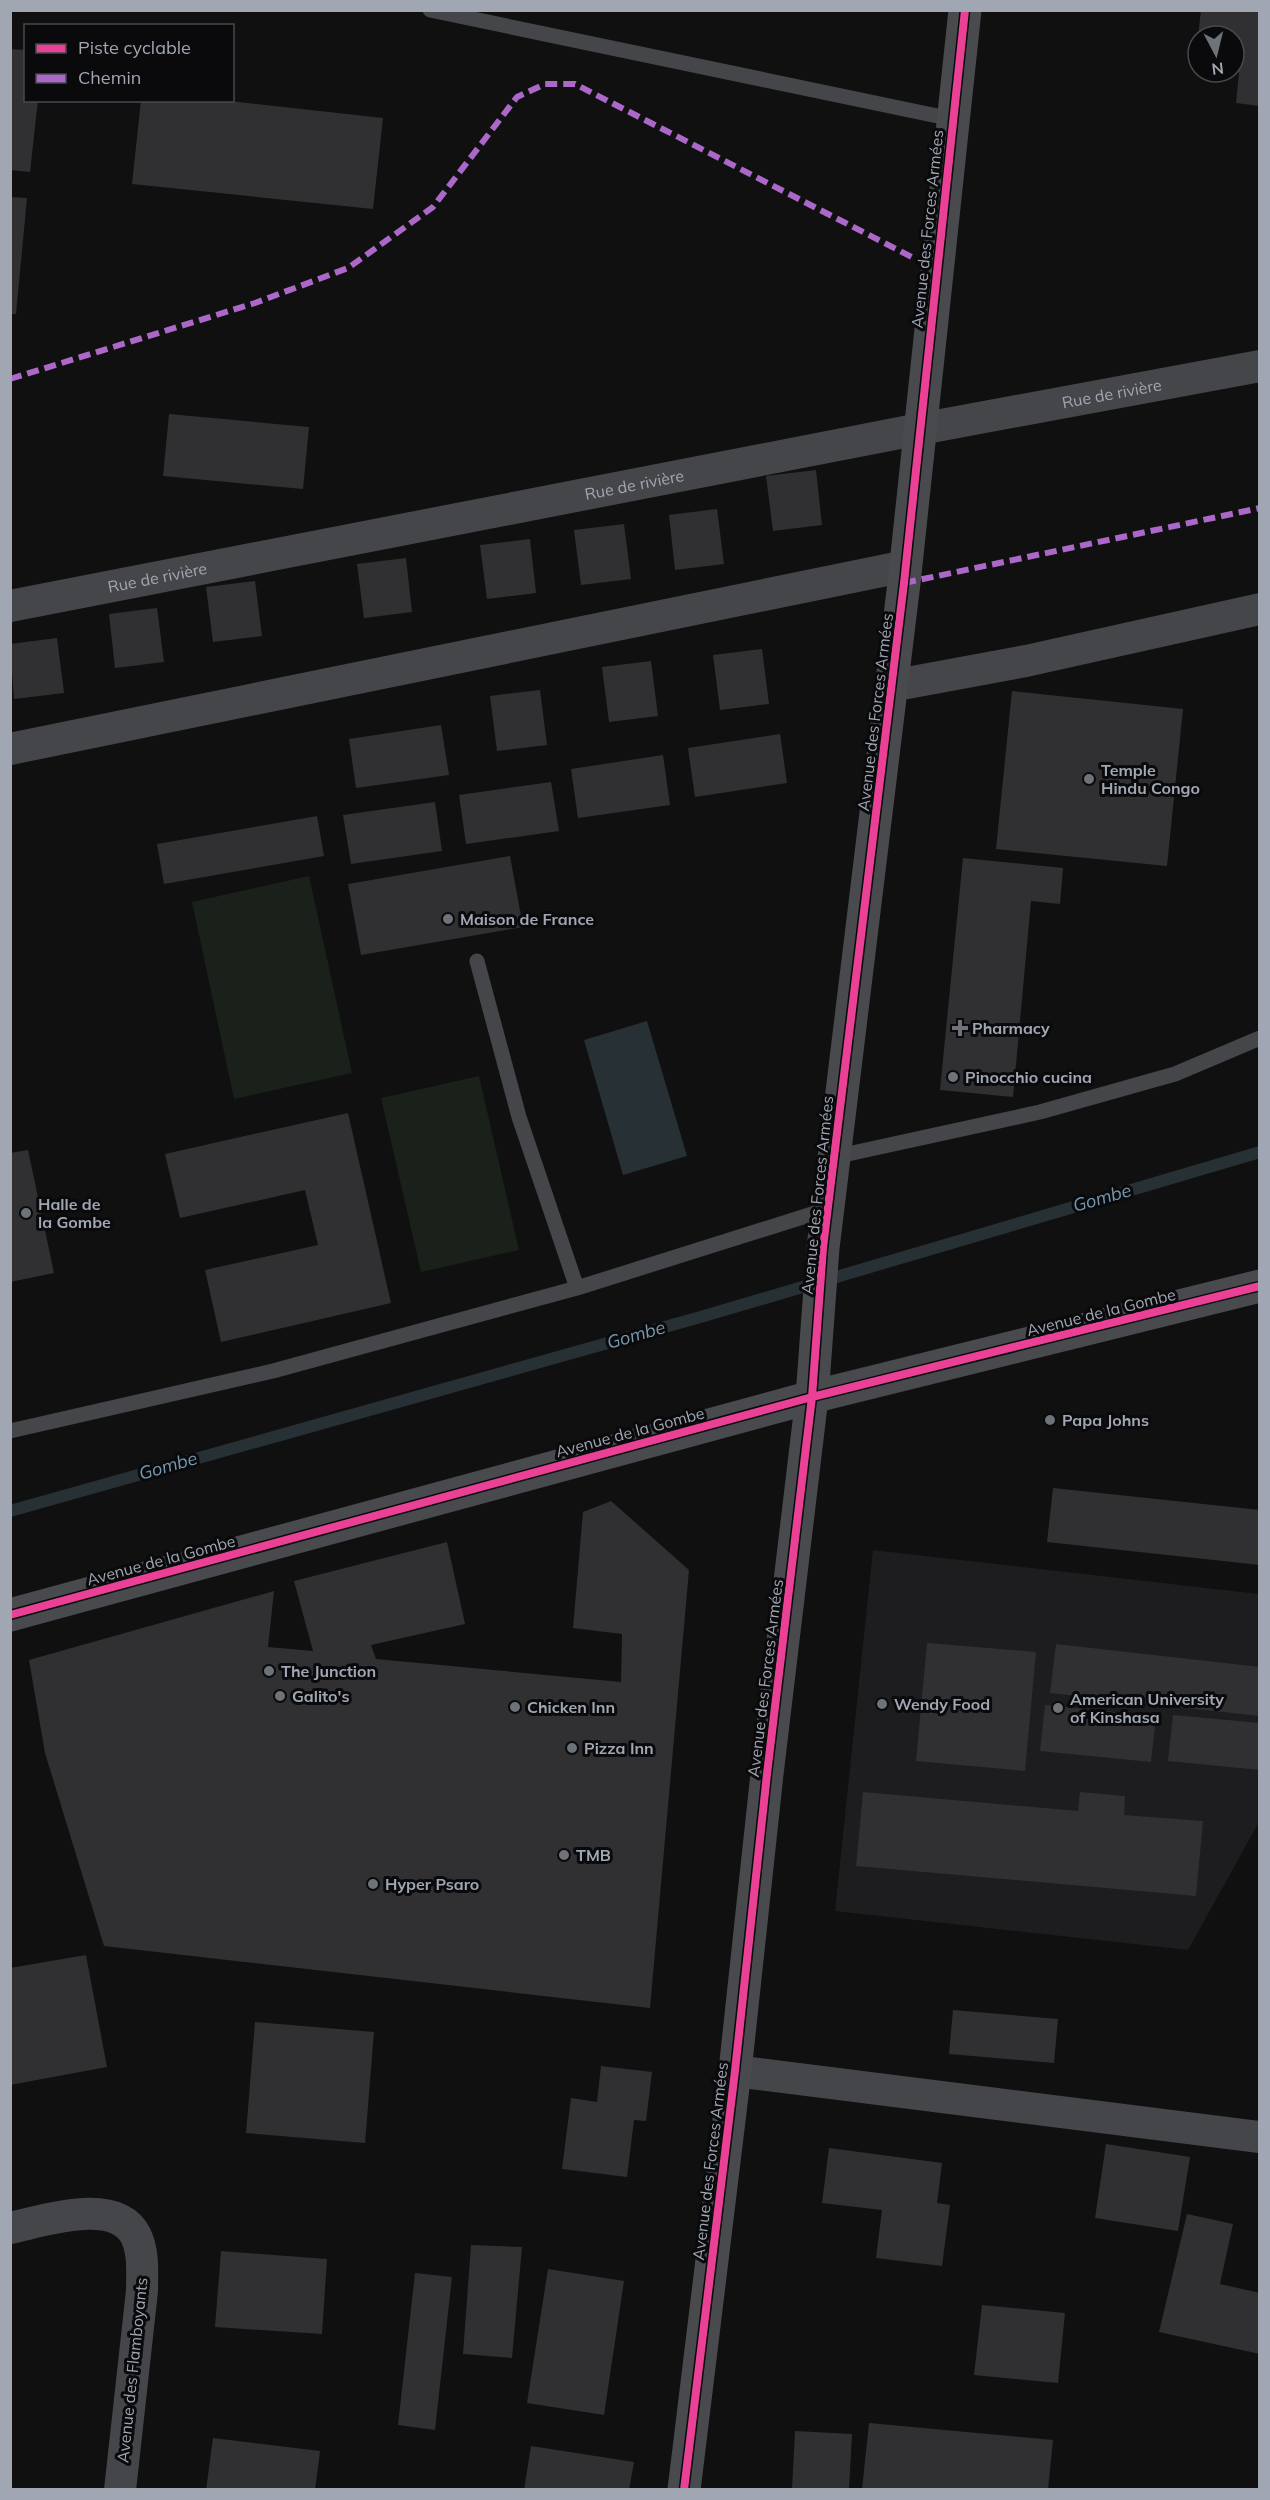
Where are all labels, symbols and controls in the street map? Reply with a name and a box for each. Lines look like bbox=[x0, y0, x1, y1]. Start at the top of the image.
legend bbox=[24, 24, 234, 102]
north arrow bbox=[1186, 24, 1246, 84]
text: Piste cyclable bbox=[78, 36, 191, 59]
text: N bbox=[1211, 58, 1225, 80]
text: Chemin bbox=[78, 66, 141, 89]
street label: Avenue des Forces Armées bbox=[907, 129, 947, 329]
street label: Rue de rivière bbox=[1060, 374, 1163, 412]
street label: Rue de rivière bbox=[583, 465, 686, 504]
street label: Rue de rivière bbox=[106, 558, 209, 597]
street label: Avenue des Forces Armées bbox=[853, 612, 897, 812]
place label: Temple Hindu Congo bbox=[1101, 760, 1200, 798]
marker: Temple Hindu Congo bbox=[1082, 772, 1096, 786]
place label: Maison de France bbox=[460, 909, 594, 929]
marker: Maison de France bbox=[441, 912, 455, 926]
place label: Pharmacy bbox=[972, 1018, 1050, 1038]
marker: Pharmacy bbox=[953, 1021, 967, 1035]
place label: Pinocchio cucina bbox=[965, 1067, 1092, 1087]
marker: Pinocchio cucina bbox=[946, 1070, 960, 1084]
street label: Avenue des Forces Armées bbox=[797, 1095, 837, 1295]
water label: Gombe bbox=[1070, 1178, 1134, 1217]
place label: Halle de la Gombe bbox=[38, 1194, 111, 1232]
marker: Halle de la Gombe bbox=[19, 1206, 33, 1220]
street label: Avenue de la Gombe bbox=[1024, 1284, 1178, 1340]
water label: Gombe bbox=[604, 1315, 668, 1354]
street label: Avenue de la Gombe bbox=[553, 1403, 707, 1461]
place label: Papa Johns bbox=[1062, 1410, 1149, 1430]
marker: Papa Johns bbox=[1043, 1413, 1057, 1427]
water label: Gombe bbox=[136, 1446, 200, 1485]
street label: Avenue de la Gombe bbox=[84, 1531, 238, 1589]
street label: Avenue des Forces Armées bbox=[743, 1578, 787, 1778]
place label: The Junction bbox=[281, 1661, 376, 1681]
marker: The Junction bbox=[262, 1664, 276, 1678]
place label: Galito's bbox=[292, 1686, 349, 1706]
marker: Galito's bbox=[273, 1689, 287, 1703]
place label: American University of Kinshasa bbox=[1070, 1689, 1224, 1727]
place label: Wendy Food bbox=[894, 1694, 990, 1714]
place label: Chicken Inn bbox=[527, 1697, 615, 1717]
marker: Wendy Food bbox=[875, 1697, 889, 1711]
marker: Chicken Inn bbox=[508, 1700, 522, 1714]
marker: American University of Kinshasa bbox=[1051, 1701, 1065, 1715]
place label: Pizza Inn bbox=[584, 1738, 654, 1758]
marker: Pizza Inn bbox=[565, 1741, 579, 1755]
place label: TMB bbox=[576, 1845, 611, 1865]
marker: TMB bbox=[557, 1848, 571, 1862]
place label: Hyper Psaro bbox=[385, 1874, 479, 1894]
marker: Hyper Psaro bbox=[366, 1877, 380, 1891]
street label: Avenue des Forces Armées bbox=[688, 2061, 732, 2261]
street label: Avenue des Flamboyants bbox=[112, 2276, 152, 2464]

